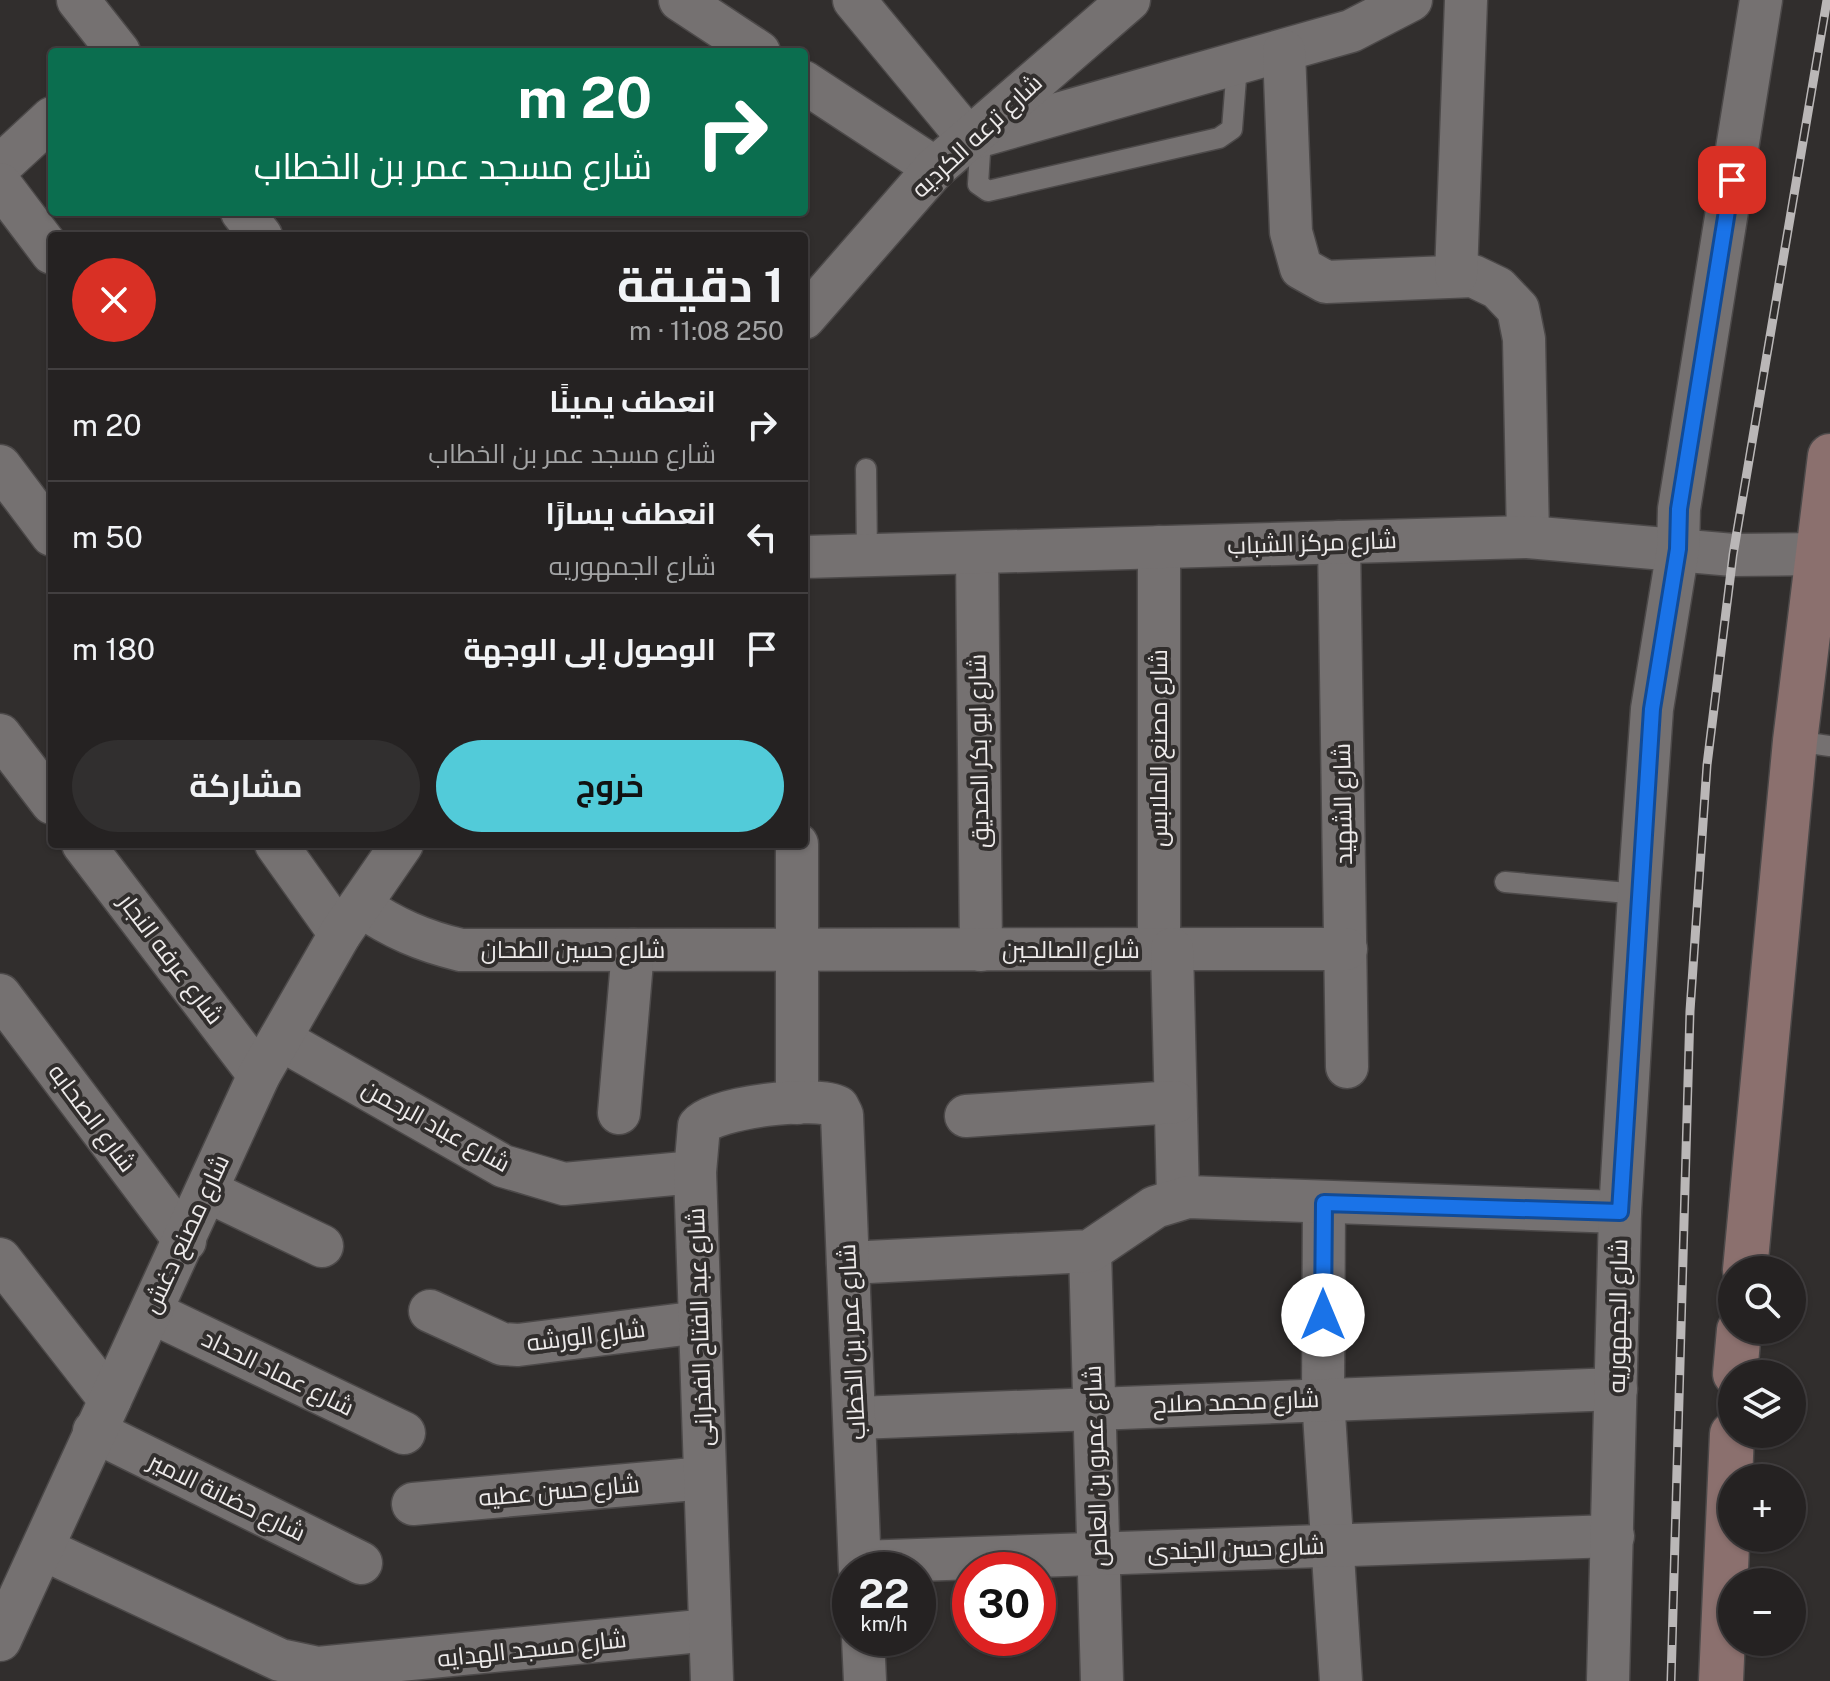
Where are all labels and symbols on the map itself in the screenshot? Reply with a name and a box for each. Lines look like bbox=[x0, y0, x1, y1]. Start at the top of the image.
street label: شارع ترعه الكرديه bbox=[905, 68, 1049, 205]
pin bbox=[1698, 146, 1766, 214]
street label: شارع مركز الشباب bbox=[1227, 525, 1397, 562]
street label: شارع مصنع الملابس bbox=[1144, 649, 1175, 847]
street label: شارع ابو بكر الصديق bbox=[962, 654, 997, 848]
street label: شارع الشهيد bbox=[1327, 743, 1360, 865]
street label: شارع عرفه النجار bbox=[110, 886, 230, 1031]
street label: شارع حسين الطحان bbox=[481, 935, 665, 966]
street label: شارع الصالحين bbox=[1002, 935, 1140, 966]
street label: شارع الصحابه bbox=[41, 1058, 142, 1179]
street label: شارع عباد الرحمن bbox=[356, 1073, 515, 1180]
street label: شارع مصنع دغش bbox=[136, 1150, 237, 1319]
street label: شارع عبد الفتاح الفخرانى bbox=[681, 1207, 720, 1447]
street label: شارع الجمهوريه bbox=[1602, 1239, 1635, 1393]
street label: شارع عمر بن الخطاب bbox=[832, 1243, 873, 1441]
position arrow bbox=[1281, 1273, 1365, 1357]
street label: شارع الورشه bbox=[525, 1314, 647, 1359]
street label: شارع عماد الحداد bbox=[197, 1323, 359, 1424]
street label: شارع عمرو بن العاص bbox=[1077, 1365, 1116, 1567]
street label: شارع محمد صلاح bbox=[1152, 1384, 1320, 1421]
street label: شارع حضانة الامير bbox=[141, 1445, 310, 1549]
street label: شارع حسن عطيه bbox=[477, 1469, 641, 1514]
street label: شارع حسن الجندى bbox=[1147, 1531, 1325, 1568]
speed limit sign: 30 bbox=[952, 1552, 1056, 1656]
street label: شارع مسجد الهدايه bbox=[436, 1624, 628, 1675]

